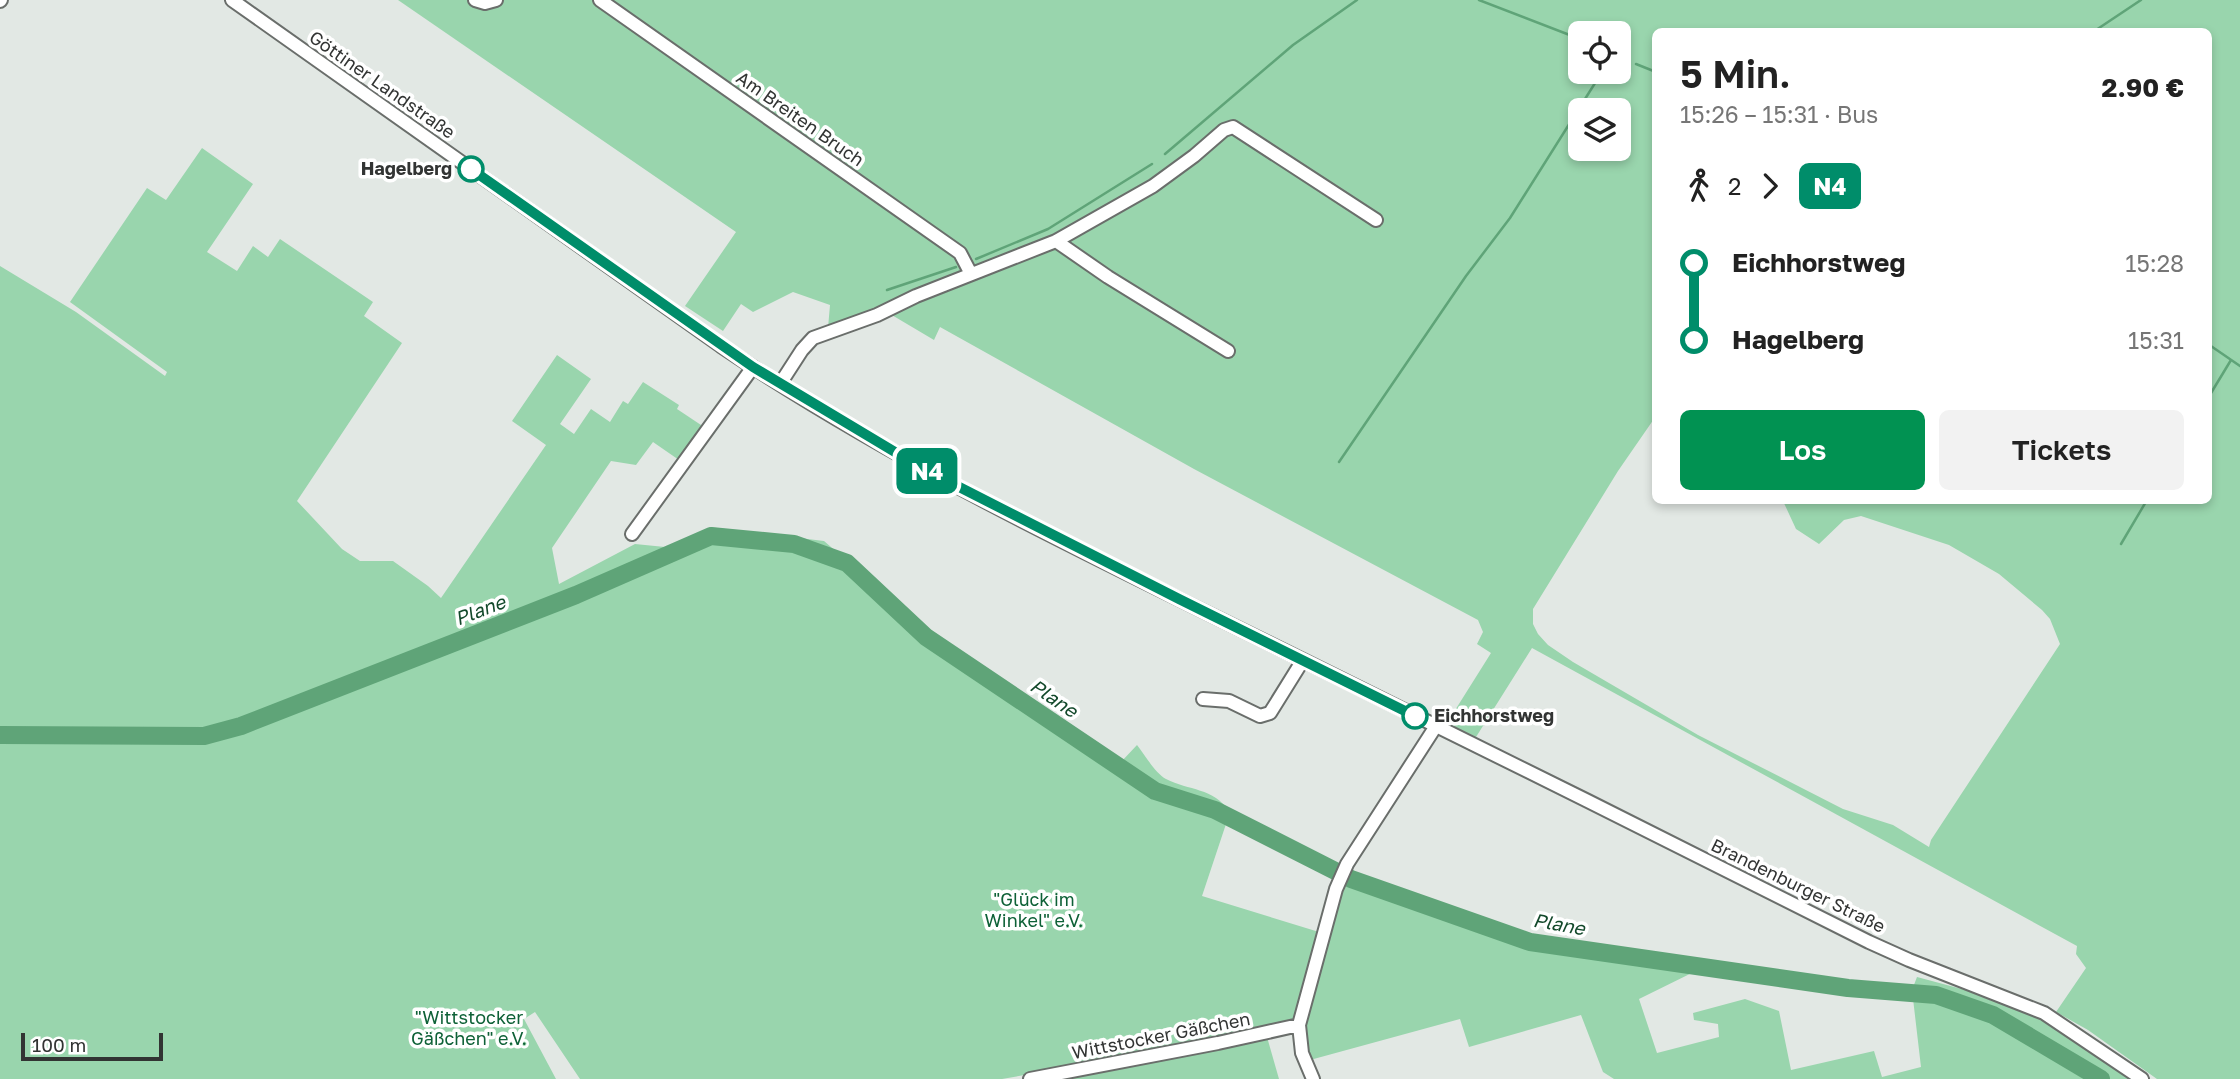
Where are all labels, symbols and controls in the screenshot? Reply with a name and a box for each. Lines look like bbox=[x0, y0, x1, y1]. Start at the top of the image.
map controls bbox=[1568, 21, 1631, 161]
button: locate bbox=[1568, 21, 1631, 84]
street label: Göttiner Landstraße bbox=[305, 26, 460, 143]
text: 5 Min. bbox=[1680, 51, 1791, 96]
street label: Am Breiten Bruch bbox=[733, 66, 869, 170]
text: 2.90 € bbox=[2102, 72, 2184, 103]
button: layers bbox=[1568, 98, 1631, 161]
text: 15:26 – 15:31 · Bus bbox=[1680, 100, 1878, 128]
marker: Hagelberg bbox=[458, 156, 484, 182]
place label: Hagelberg bbox=[361, 157, 452, 179]
icon: walk bbox=[1680, 167, 1718, 205]
icon: forward bbox=[1751, 167, 1789, 205]
text: N4 bbox=[1813, 171, 1847, 200]
text: 2 bbox=[1728, 172, 1741, 200]
text: Eichhorstweg bbox=[1732, 247, 1905, 278]
text: 15:28 bbox=[2125, 249, 2184, 277]
text: Hagelberg bbox=[1732, 324, 1864, 355]
text: 15:31 bbox=[2128, 326, 2184, 354]
button: Los bbox=[1680, 410, 1925, 490]
button: Tickets bbox=[1939, 410, 2184, 490]
line badge: N4 bbox=[895, 448, 958, 494]
text: N4 bbox=[910, 456, 944, 485]
water label: Plane bbox=[451, 589, 510, 630]
water label: Plane bbox=[1026, 674, 1084, 723]
marker: Eichhorstweg bbox=[1402, 703, 1428, 729]
place label: Eichhorstweg bbox=[1434, 704, 1554, 726]
street label: Brandenburger Straße bbox=[1708, 833, 1889, 937]
park label: "Glück im Winkel" e.V. bbox=[985, 888, 1083, 931]
water label: Plane bbox=[1532, 908, 1589, 940]
park label: "Wittstocker Gäßchen" e.V. bbox=[411, 1006, 527, 1049]
street label: Wittstocker Gäßchen bbox=[1070, 1007, 1252, 1063]
scale bar bbox=[21, 1030, 163, 1062]
text: 100 m bbox=[32, 1033, 86, 1056]

